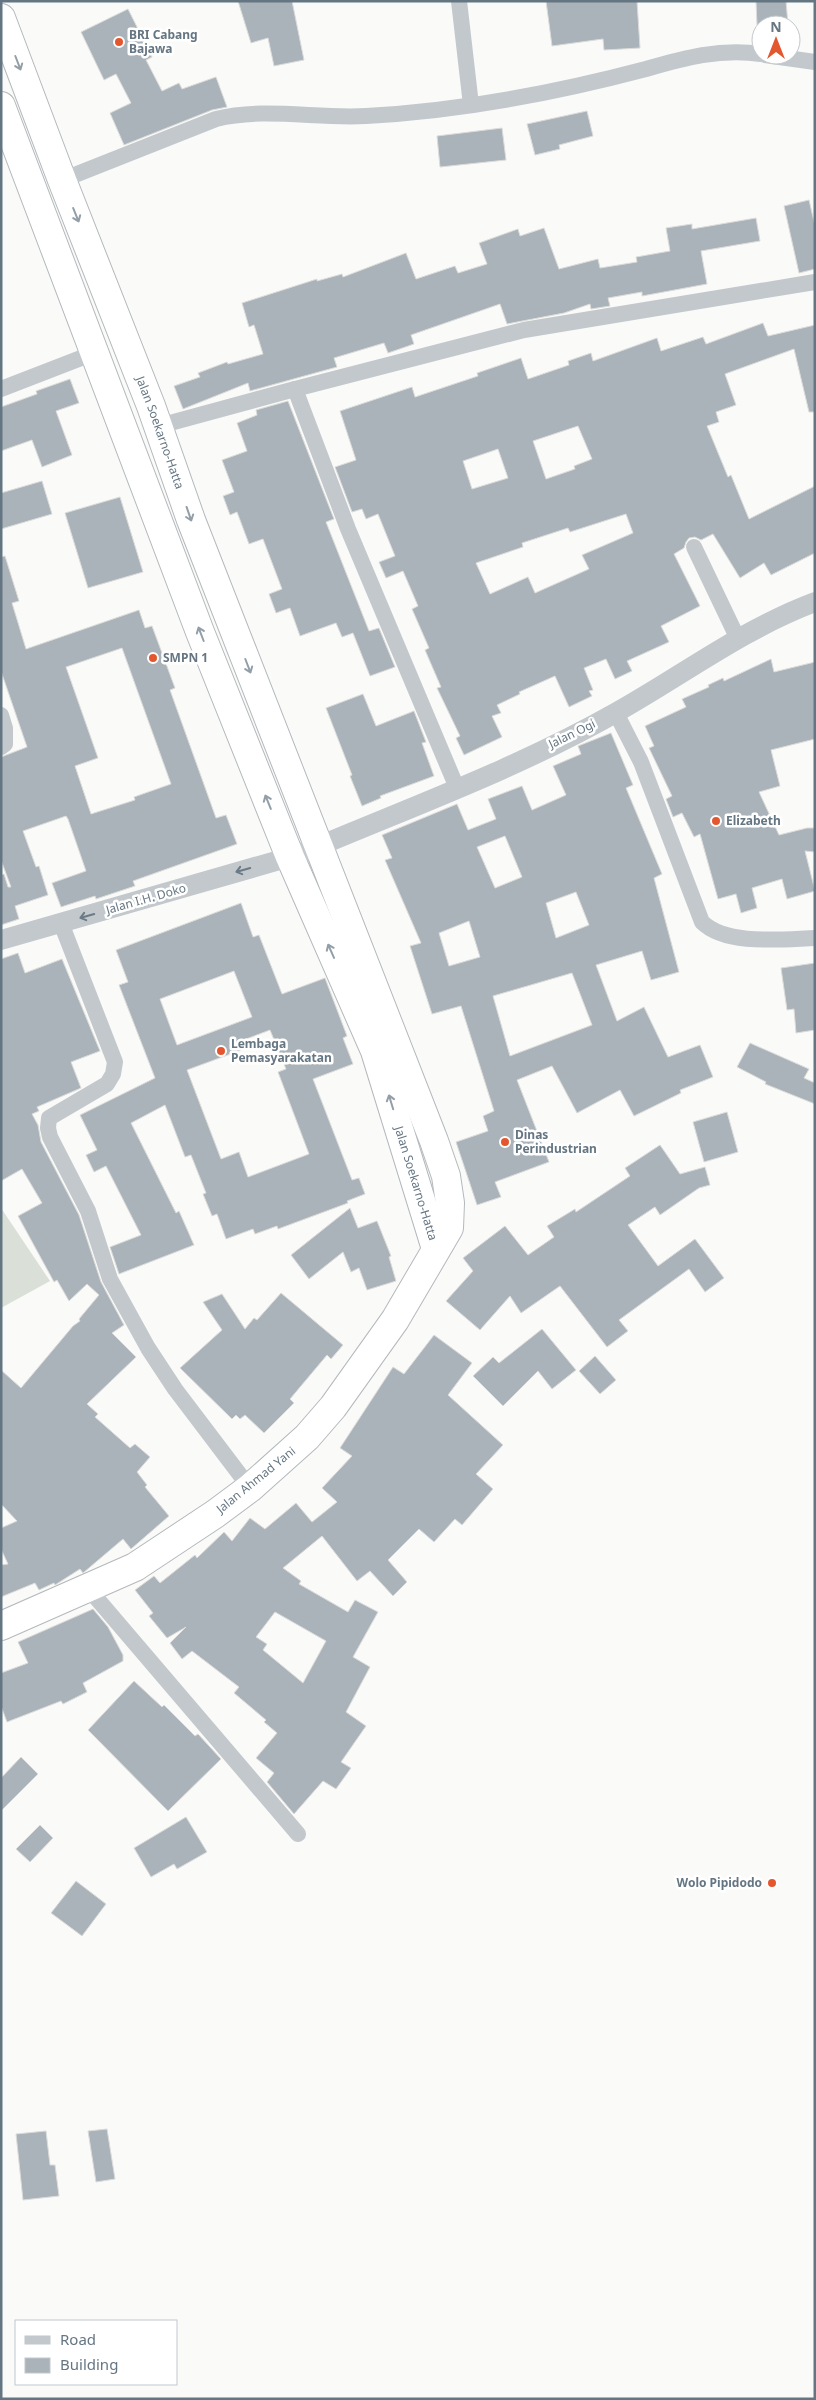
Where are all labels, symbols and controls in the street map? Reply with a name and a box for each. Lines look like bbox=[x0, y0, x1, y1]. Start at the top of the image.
north arrow bbox=[751, 15, 801, 65]
text: N bbox=[770, 17, 782, 36]
place label: BRI Cabang Bajawa bbox=[129, 26, 198, 57]
marker: BRI Cabang Bajawa bbox=[113, 36, 125, 48]
one-way arrow bbox=[14, 55, 23, 70]
one-way arrow bbox=[72, 207, 81, 222]
street label: Jalan Soekarno-Hatta bbox=[132, 373, 188, 491]
one-way arrow bbox=[185, 506, 194, 522]
one-way arrow bbox=[196, 627, 205, 643]
place label: SMPN 1 bbox=[163, 649, 208, 666]
marker: SMPN 1 bbox=[147, 652, 159, 664]
one-way arrow bbox=[244, 658, 254, 673]
street label: Jalan Ogi bbox=[545, 715, 598, 753]
one-way arrow bbox=[263, 794, 272, 810]
place label: Elizabeth bbox=[726, 812, 781, 829]
marker: Elizabeth bbox=[710, 815, 722, 827]
one-way arrow bbox=[236, 866, 252, 876]
street label: Jalan I.H. Doko bbox=[103, 879, 188, 918]
one-way arrow bbox=[80, 911, 96, 921]
one-way arrow bbox=[326, 944, 336, 959]
place label: Lembaga Pemasyarakatan bbox=[231, 1035, 332, 1066]
marker: Lembaga Pemasyarakatan bbox=[215, 1045, 227, 1057]
one-way arrow bbox=[386, 1095, 395, 1111]
street label: Jalan Soekarno-Hatta bbox=[390, 1123, 442, 1242]
place label: Dinas Perindustrian bbox=[515, 1126, 597, 1157]
marker: Dinas Perindustrian bbox=[499, 1136, 511, 1148]
street label: Jalan Ahmad Yani bbox=[212, 1442, 299, 1517]
place label: Wolo Pipidodo bbox=[677, 1874, 762, 1891]
marker: Wolo Pipidodo bbox=[766, 1877, 778, 1889]
legend bbox=[15, 2320, 178, 2385]
text: Road bbox=[60, 2329, 96, 2349]
text: Building bbox=[60, 2354, 118, 2374]

